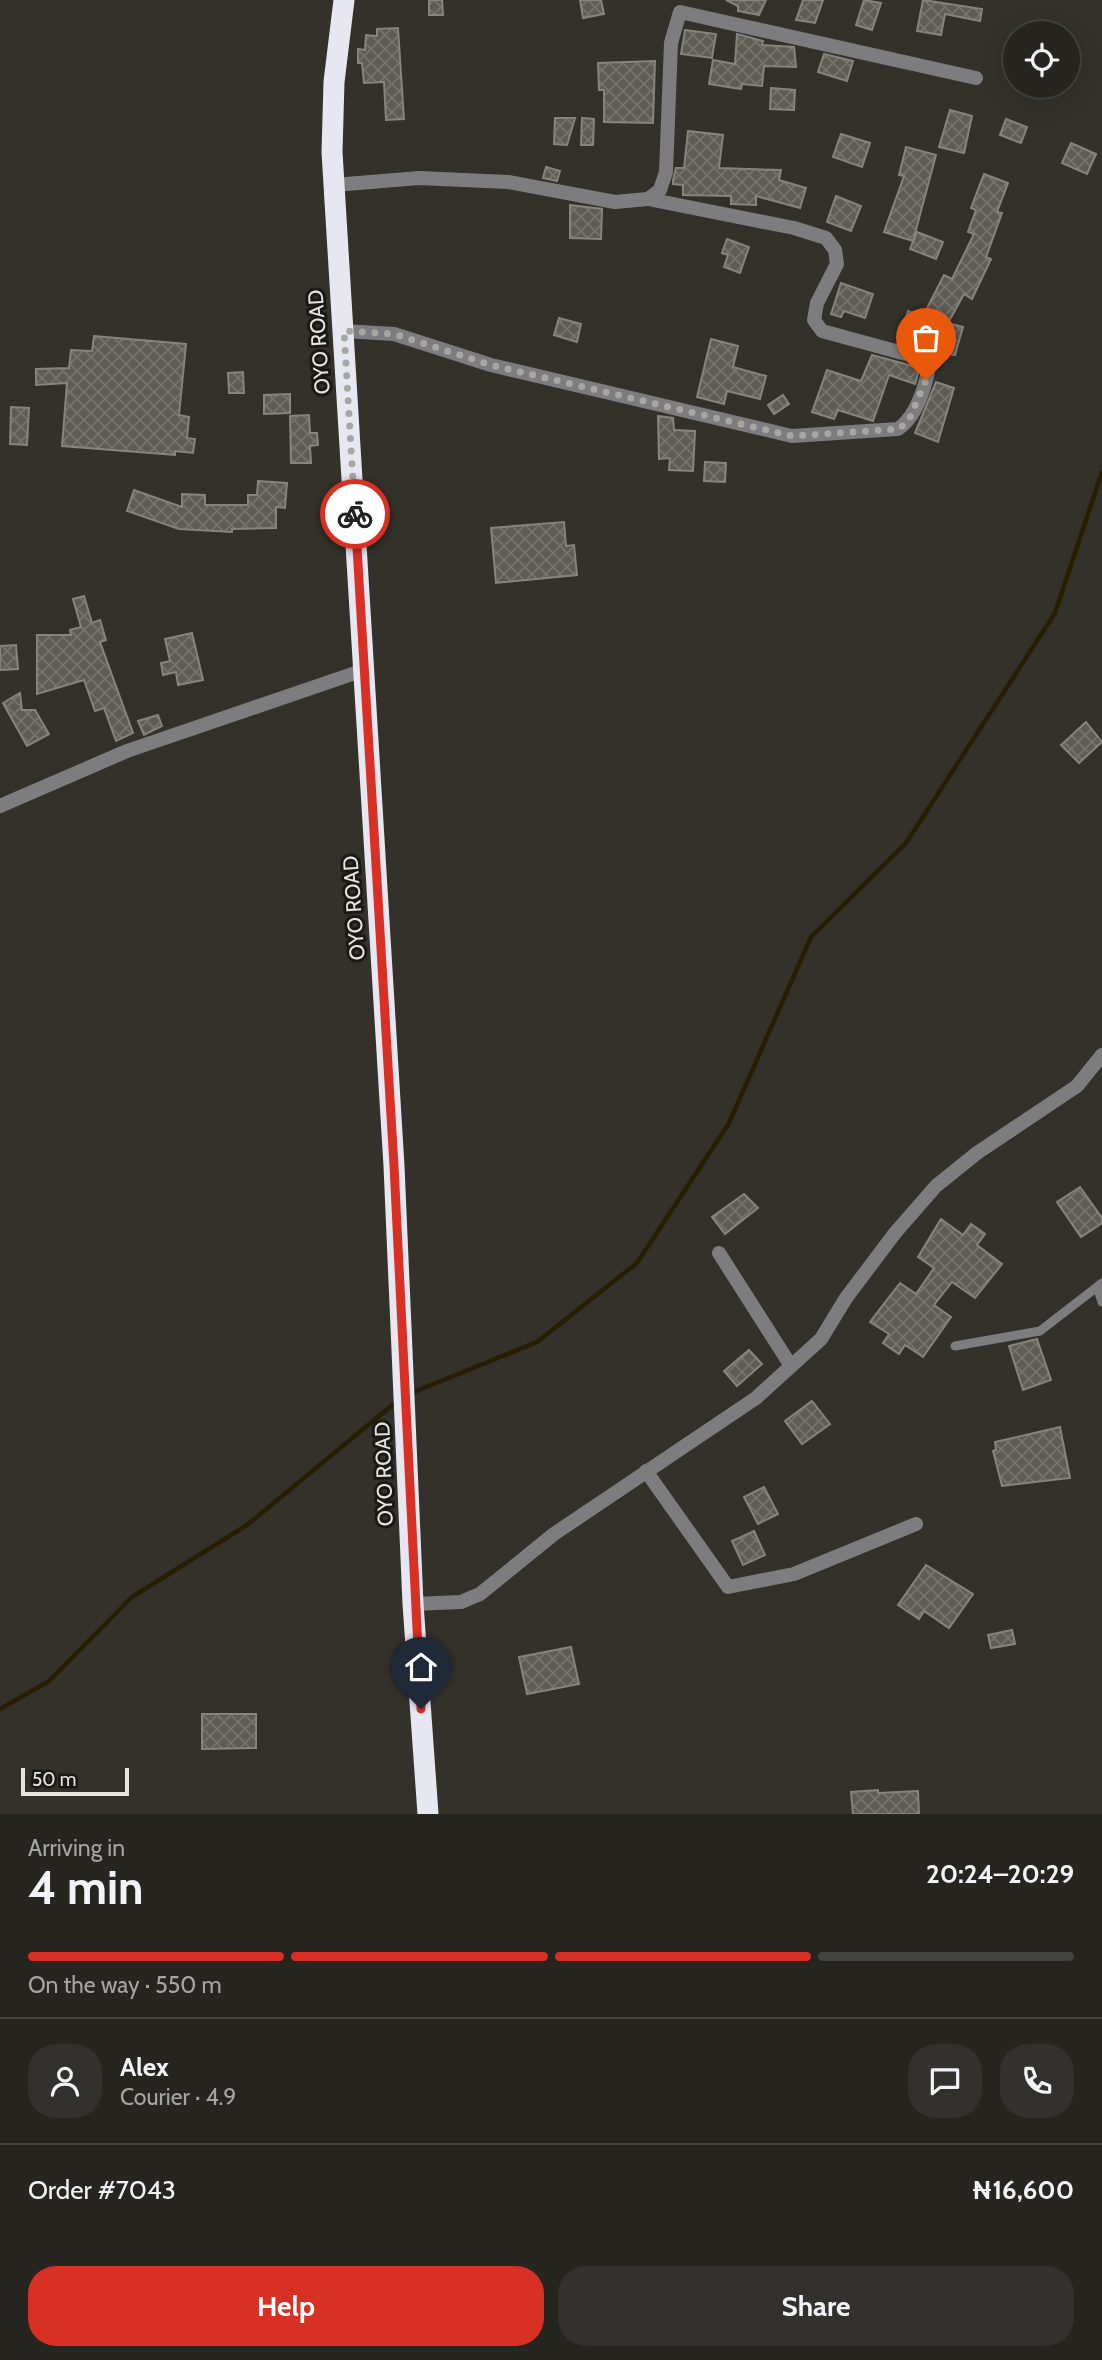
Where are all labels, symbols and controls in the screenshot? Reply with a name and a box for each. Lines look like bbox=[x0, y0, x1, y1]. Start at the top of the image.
map controls bbox=[1003, 21, 1080, 98]
button: locate bbox=[1003, 21, 1080, 98]
street label: OYO ROAD bbox=[302, 289, 335, 395]
pin bbox=[896, 308, 956, 380]
icon: bag bbox=[907, 319, 945, 357]
courier bbox=[320, 479, 390, 549]
icon: bike bbox=[336, 495, 374, 533]
street label: OYO ROAD bbox=[337, 855, 370, 961]
street label: OYO ROAD bbox=[369, 1421, 398, 1527]
pin bbox=[391, 1637, 451, 1709]
icon: home bbox=[402, 1648, 440, 1686]
scale bar bbox=[21, 1765, 130, 1797]
text: 50 m bbox=[32, 1768, 76, 1791]
text: Arriving in bbox=[28, 1834, 125, 1862]
text: 20:24–20:29 bbox=[926, 1858, 1074, 1890]
text: 4 min bbox=[28, 1860, 143, 1916]
text: On the way · 550 m bbox=[28, 1971, 222, 1999]
button: person bbox=[28, 2044, 102, 2118]
button: chat bbox=[908, 2044, 982, 2118]
button: phone bbox=[1000, 2044, 1074, 2118]
text: Alex bbox=[120, 2051, 169, 2083]
text: Courier · 4.9 bbox=[120, 2083, 236, 2111]
text: Order #7043 bbox=[28, 2174, 176, 2206]
text: ₦16,600 bbox=[971, 2174, 1074, 2206]
button: Help bbox=[28, 2266, 544, 2346]
button: Share bbox=[558, 2266, 1074, 2346]

